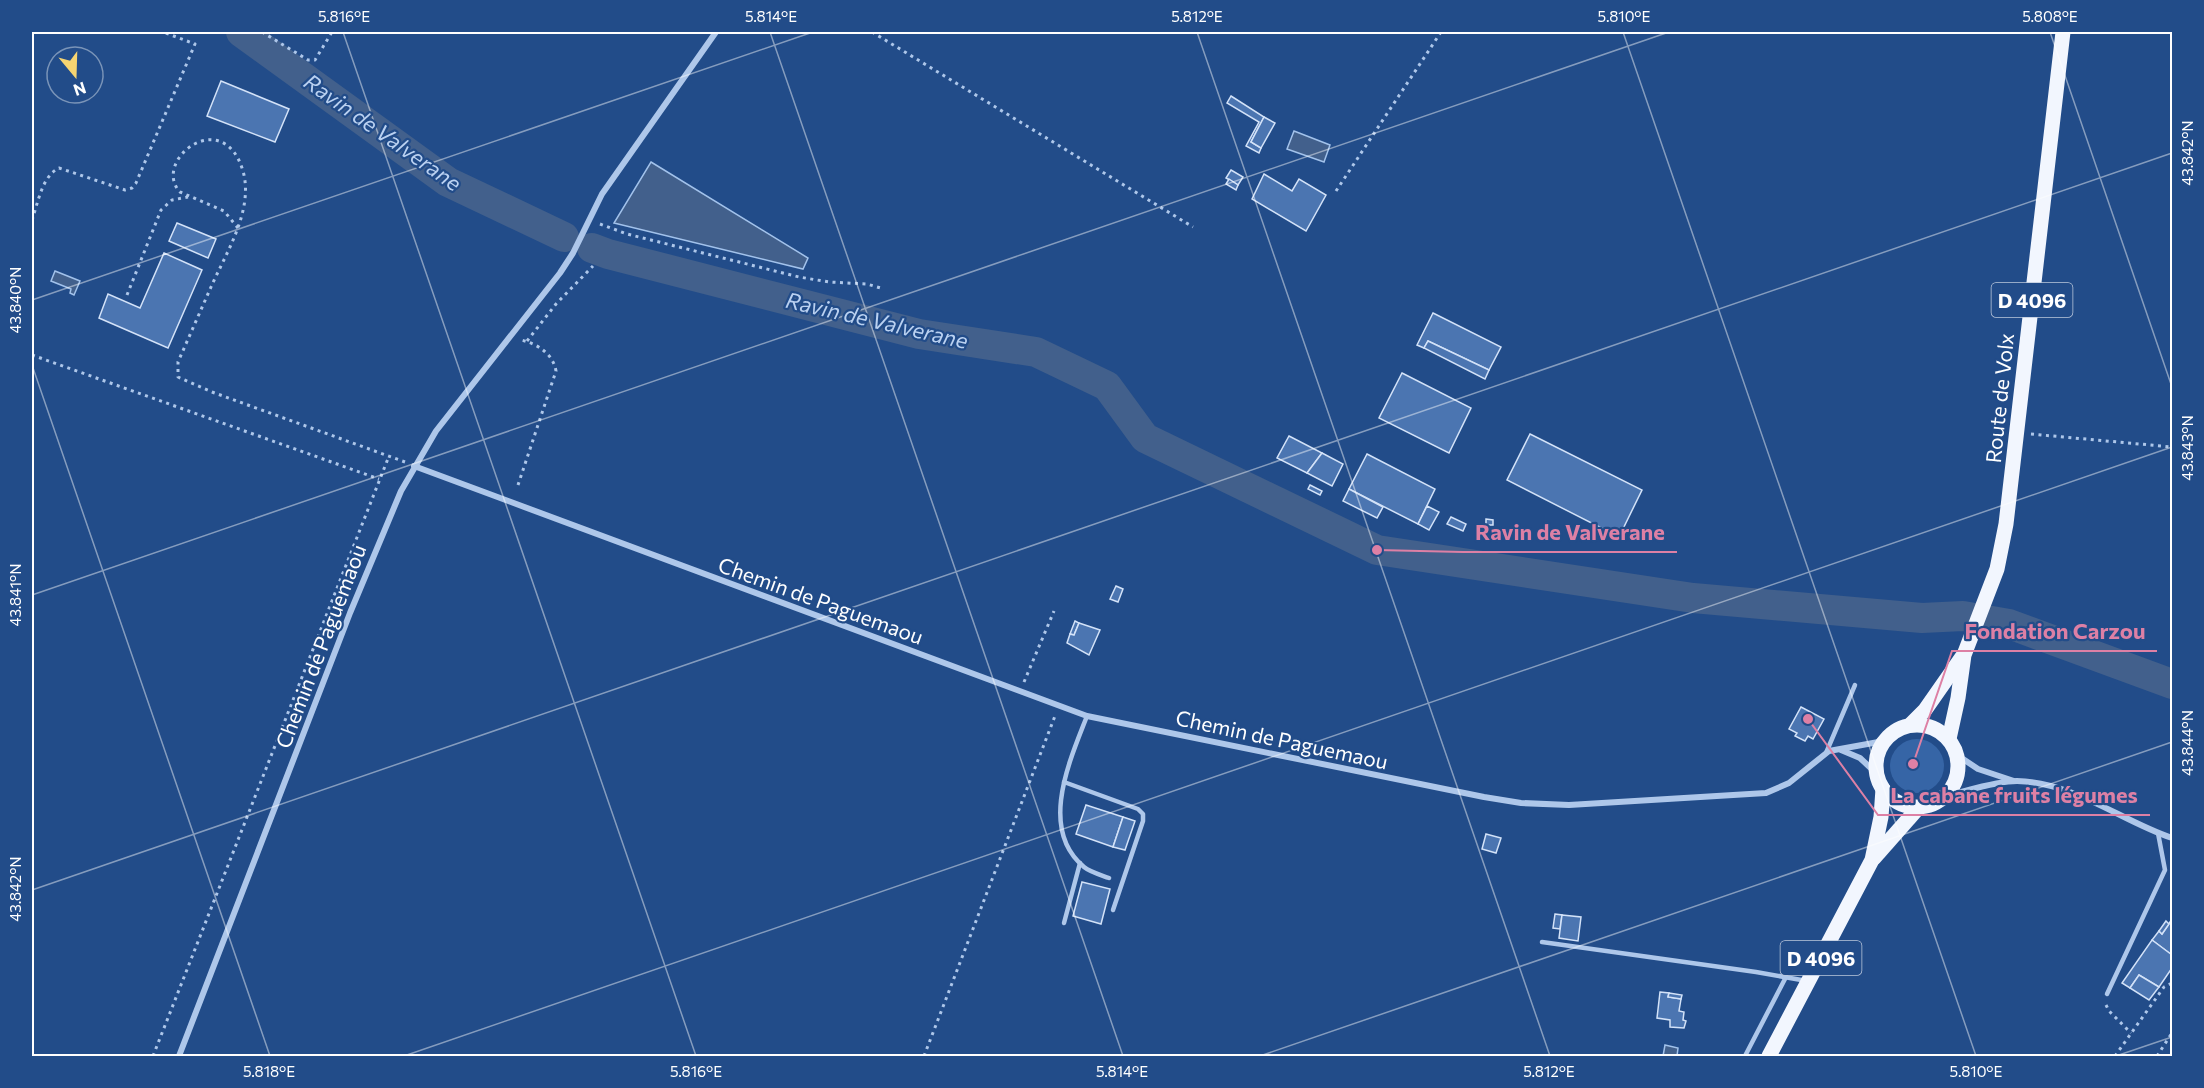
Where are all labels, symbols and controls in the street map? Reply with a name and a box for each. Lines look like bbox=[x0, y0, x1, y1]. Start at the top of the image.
text: 5.816°E bbox=[318, 7, 370, 25]
text: 5.814°E bbox=[745, 7, 797, 25]
text: 5.812°E bbox=[1171, 7, 1223, 25]
text: 5.810°E bbox=[1598, 7, 1651, 25]
text: 5.808°E bbox=[2022, 7, 2078, 25]
north arrow bbox=[45, 45, 105, 105]
water label: Ravin de Valverane bbox=[299, 68, 467, 197]
text: N bbox=[71, 79, 89, 101]
text: 43.842°N bbox=[2178, 120, 2196, 186]
text: 43.840°N bbox=[6, 267, 24, 333]
road number: D 4096 bbox=[1992, 283, 2072, 317]
water label: Ravin de Valverane bbox=[783, 286, 971, 354]
street label: Route de Volx bbox=[1980, 332, 2018, 464]
text: 43.843°N bbox=[2178, 415, 2196, 481]
callout: Ravin de Valverane bbox=[1463, 512, 1677, 552]
text: Ravin de Valverane bbox=[1475, 518, 1665, 545]
street label: Chemin de Paguemaou bbox=[270, 540, 370, 752]
street label: Chemin de Paguemaou bbox=[715, 551, 927, 649]
text: 43.841°N bbox=[6, 563, 24, 627]
callout: Fondation Carzou bbox=[1952, 611, 2157, 651]
text: Fondation Carzou bbox=[1965, 617, 2145, 644]
street label: Chemin de Paguemaou bbox=[1174, 704, 1390, 774]
text: 43.844°N bbox=[2178, 710, 2196, 776]
callout: La cabane fruits légumes bbox=[1878, 775, 2150, 815]
text: La cabane fruits légumes bbox=[1890, 781, 2138, 808]
text: 43.842°N bbox=[6, 856, 24, 922]
road number: D 4096 bbox=[1780, 941, 1862, 975]
text: 5.818°E bbox=[243, 1062, 295, 1080]
text: 5.816°E bbox=[670, 1062, 722, 1080]
text: 5.814°E bbox=[1096, 1062, 1148, 1080]
text: 5.812°E bbox=[1523, 1062, 1575, 1080]
text: 5.810°E bbox=[1950, 1062, 2003, 1080]

